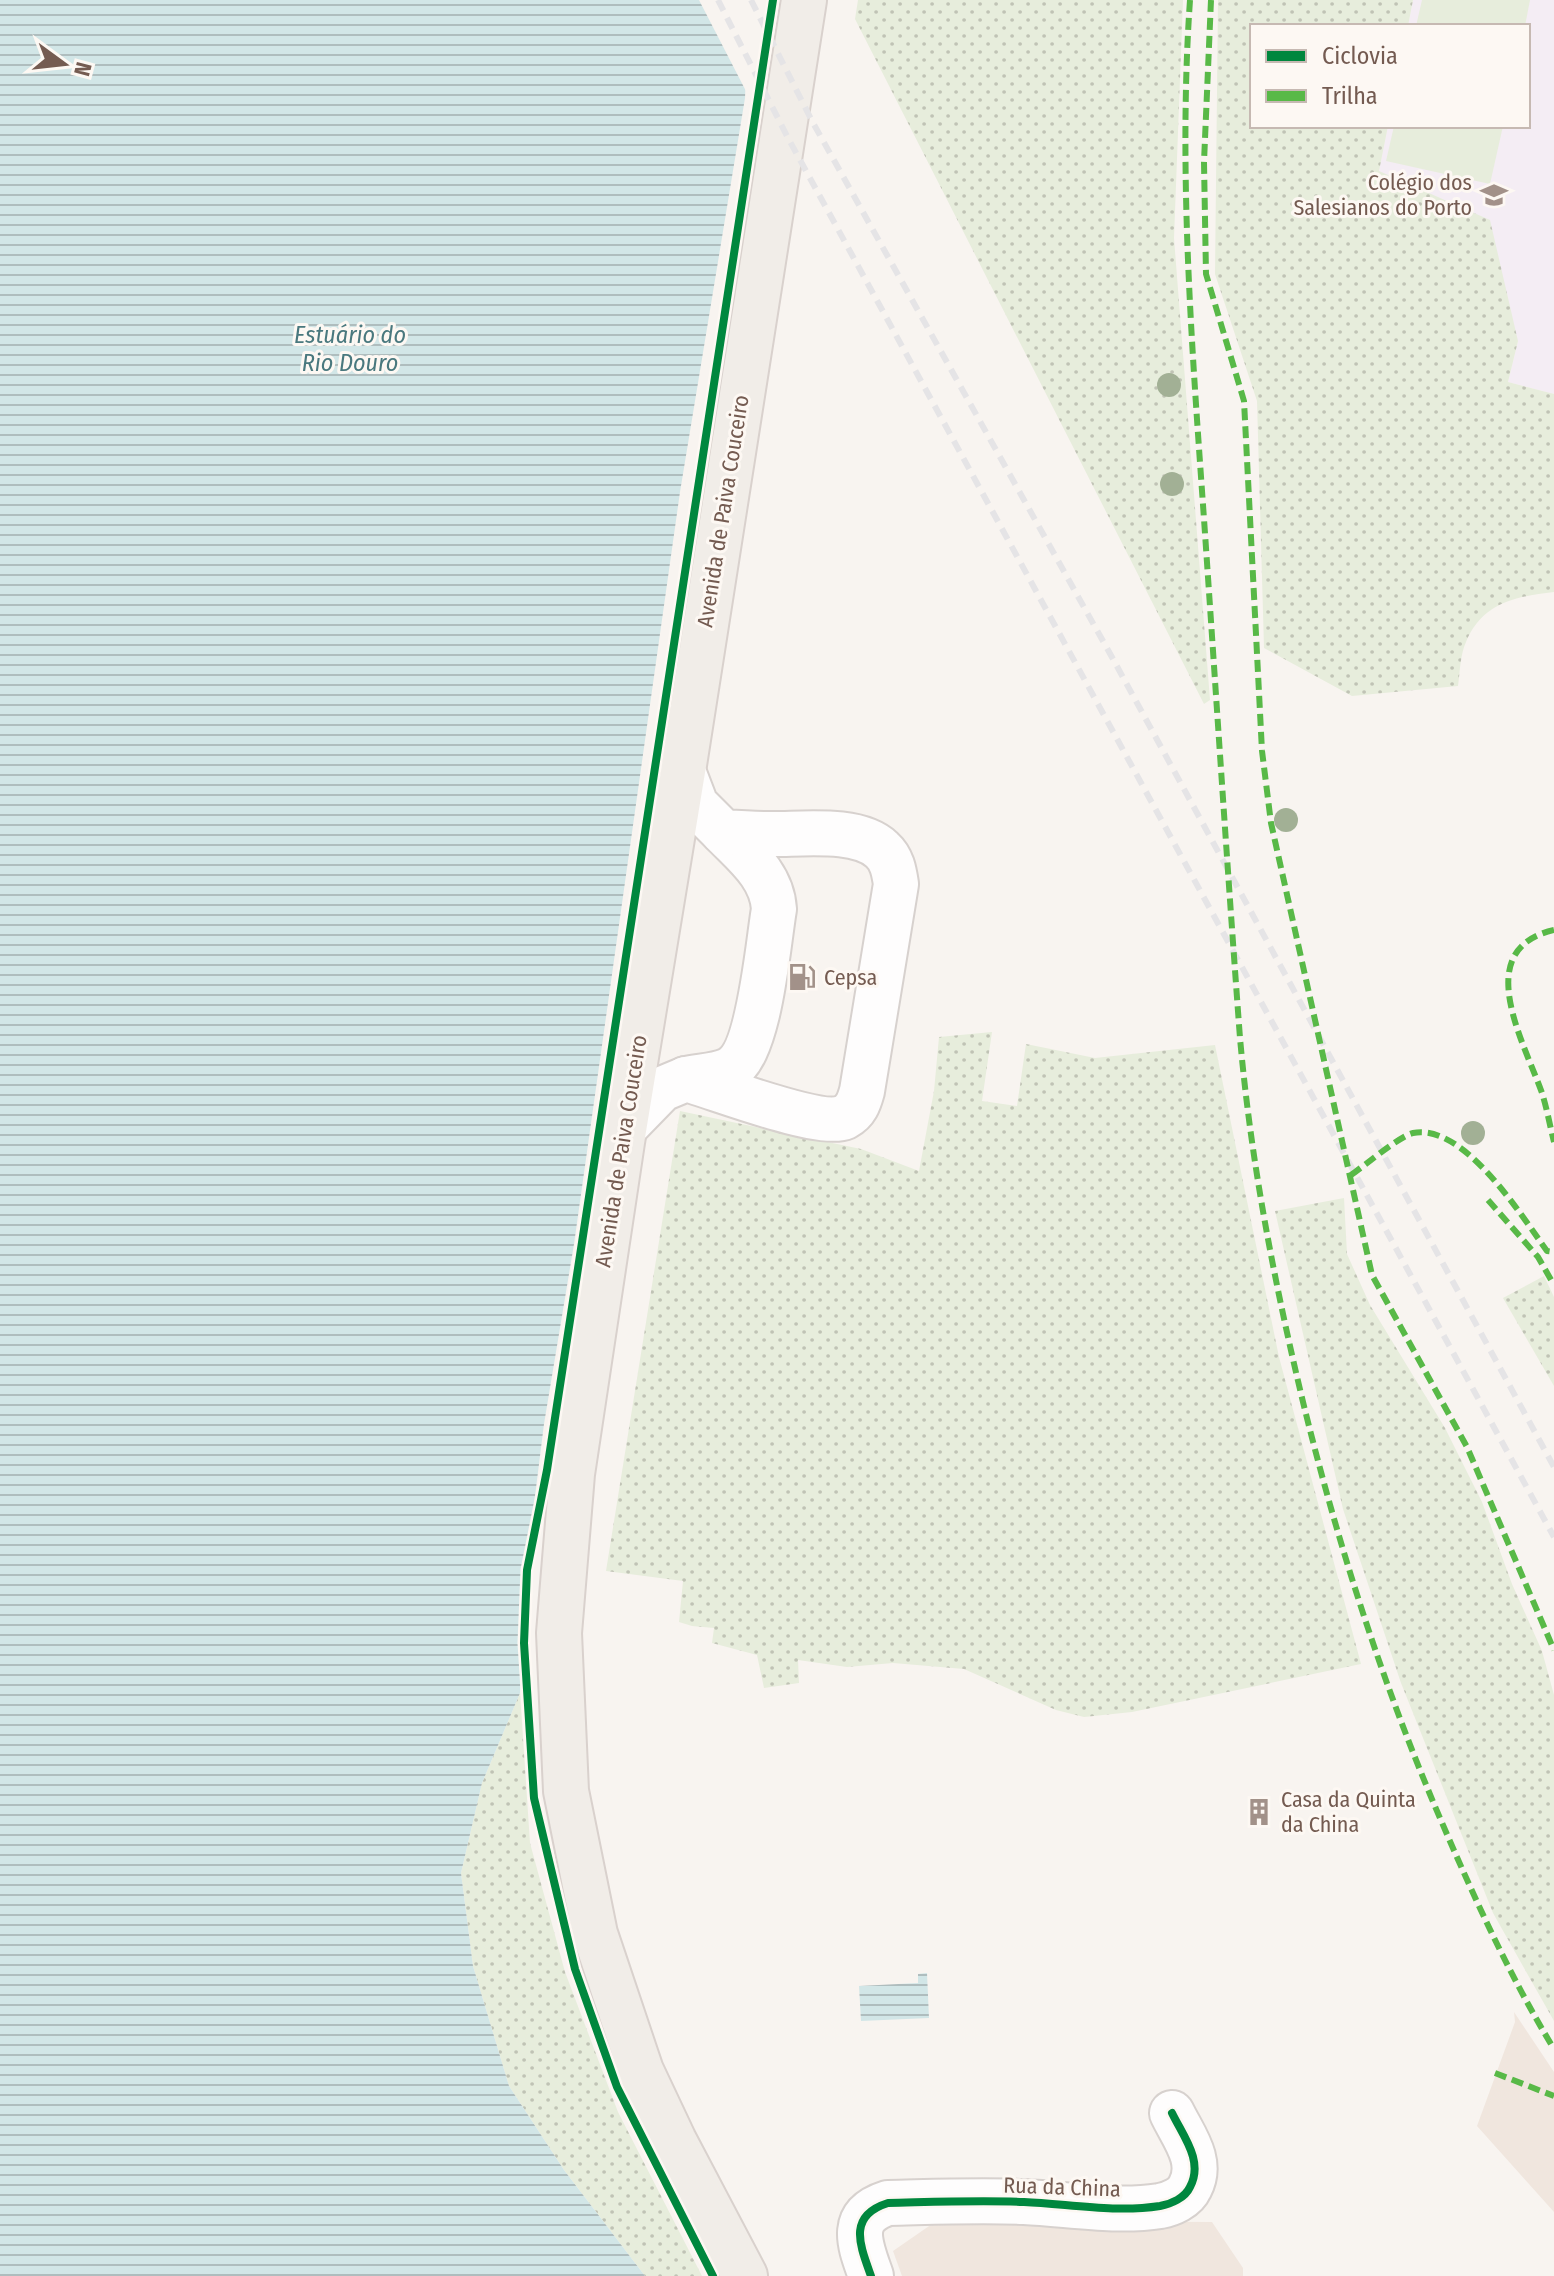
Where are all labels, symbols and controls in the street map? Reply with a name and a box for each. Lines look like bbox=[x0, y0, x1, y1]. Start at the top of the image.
north arrow bbox=[24, 24, 104, 104]
legend bbox=[1250, 24, 1530, 128]
text: Ciclovia bbox=[1322, 42, 1398, 70]
text: N bbox=[68, 59, 98, 79]
text: Trilha bbox=[1322, 82, 1378, 110]
place label: Colégio dos Salesianos do Porto bbox=[1293, 169, 1472, 221]
school or university icon: Colégio dos Salesianos do Porto bbox=[1479, 180, 1509, 210]
water label: Estuário do Rio Douro bbox=[294, 321, 406, 377]
street label: Avenida de Paiva Couceiro bbox=[691, 393, 755, 629]
fuel station icon: Cepsa bbox=[787, 962, 817, 992]
place label: Cepsa bbox=[824, 964, 877, 991]
street label: Avenida de Paiva Couceiro bbox=[589, 1033, 653, 1269]
place label: Casa da Quinta da China bbox=[1281, 1786, 1416, 1838]
building icon: Casa da Quinta da China bbox=[1244, 1797, 1274, 1827]
street label: Rua da China bbox=[1003, 2171, 1121, 2203]

